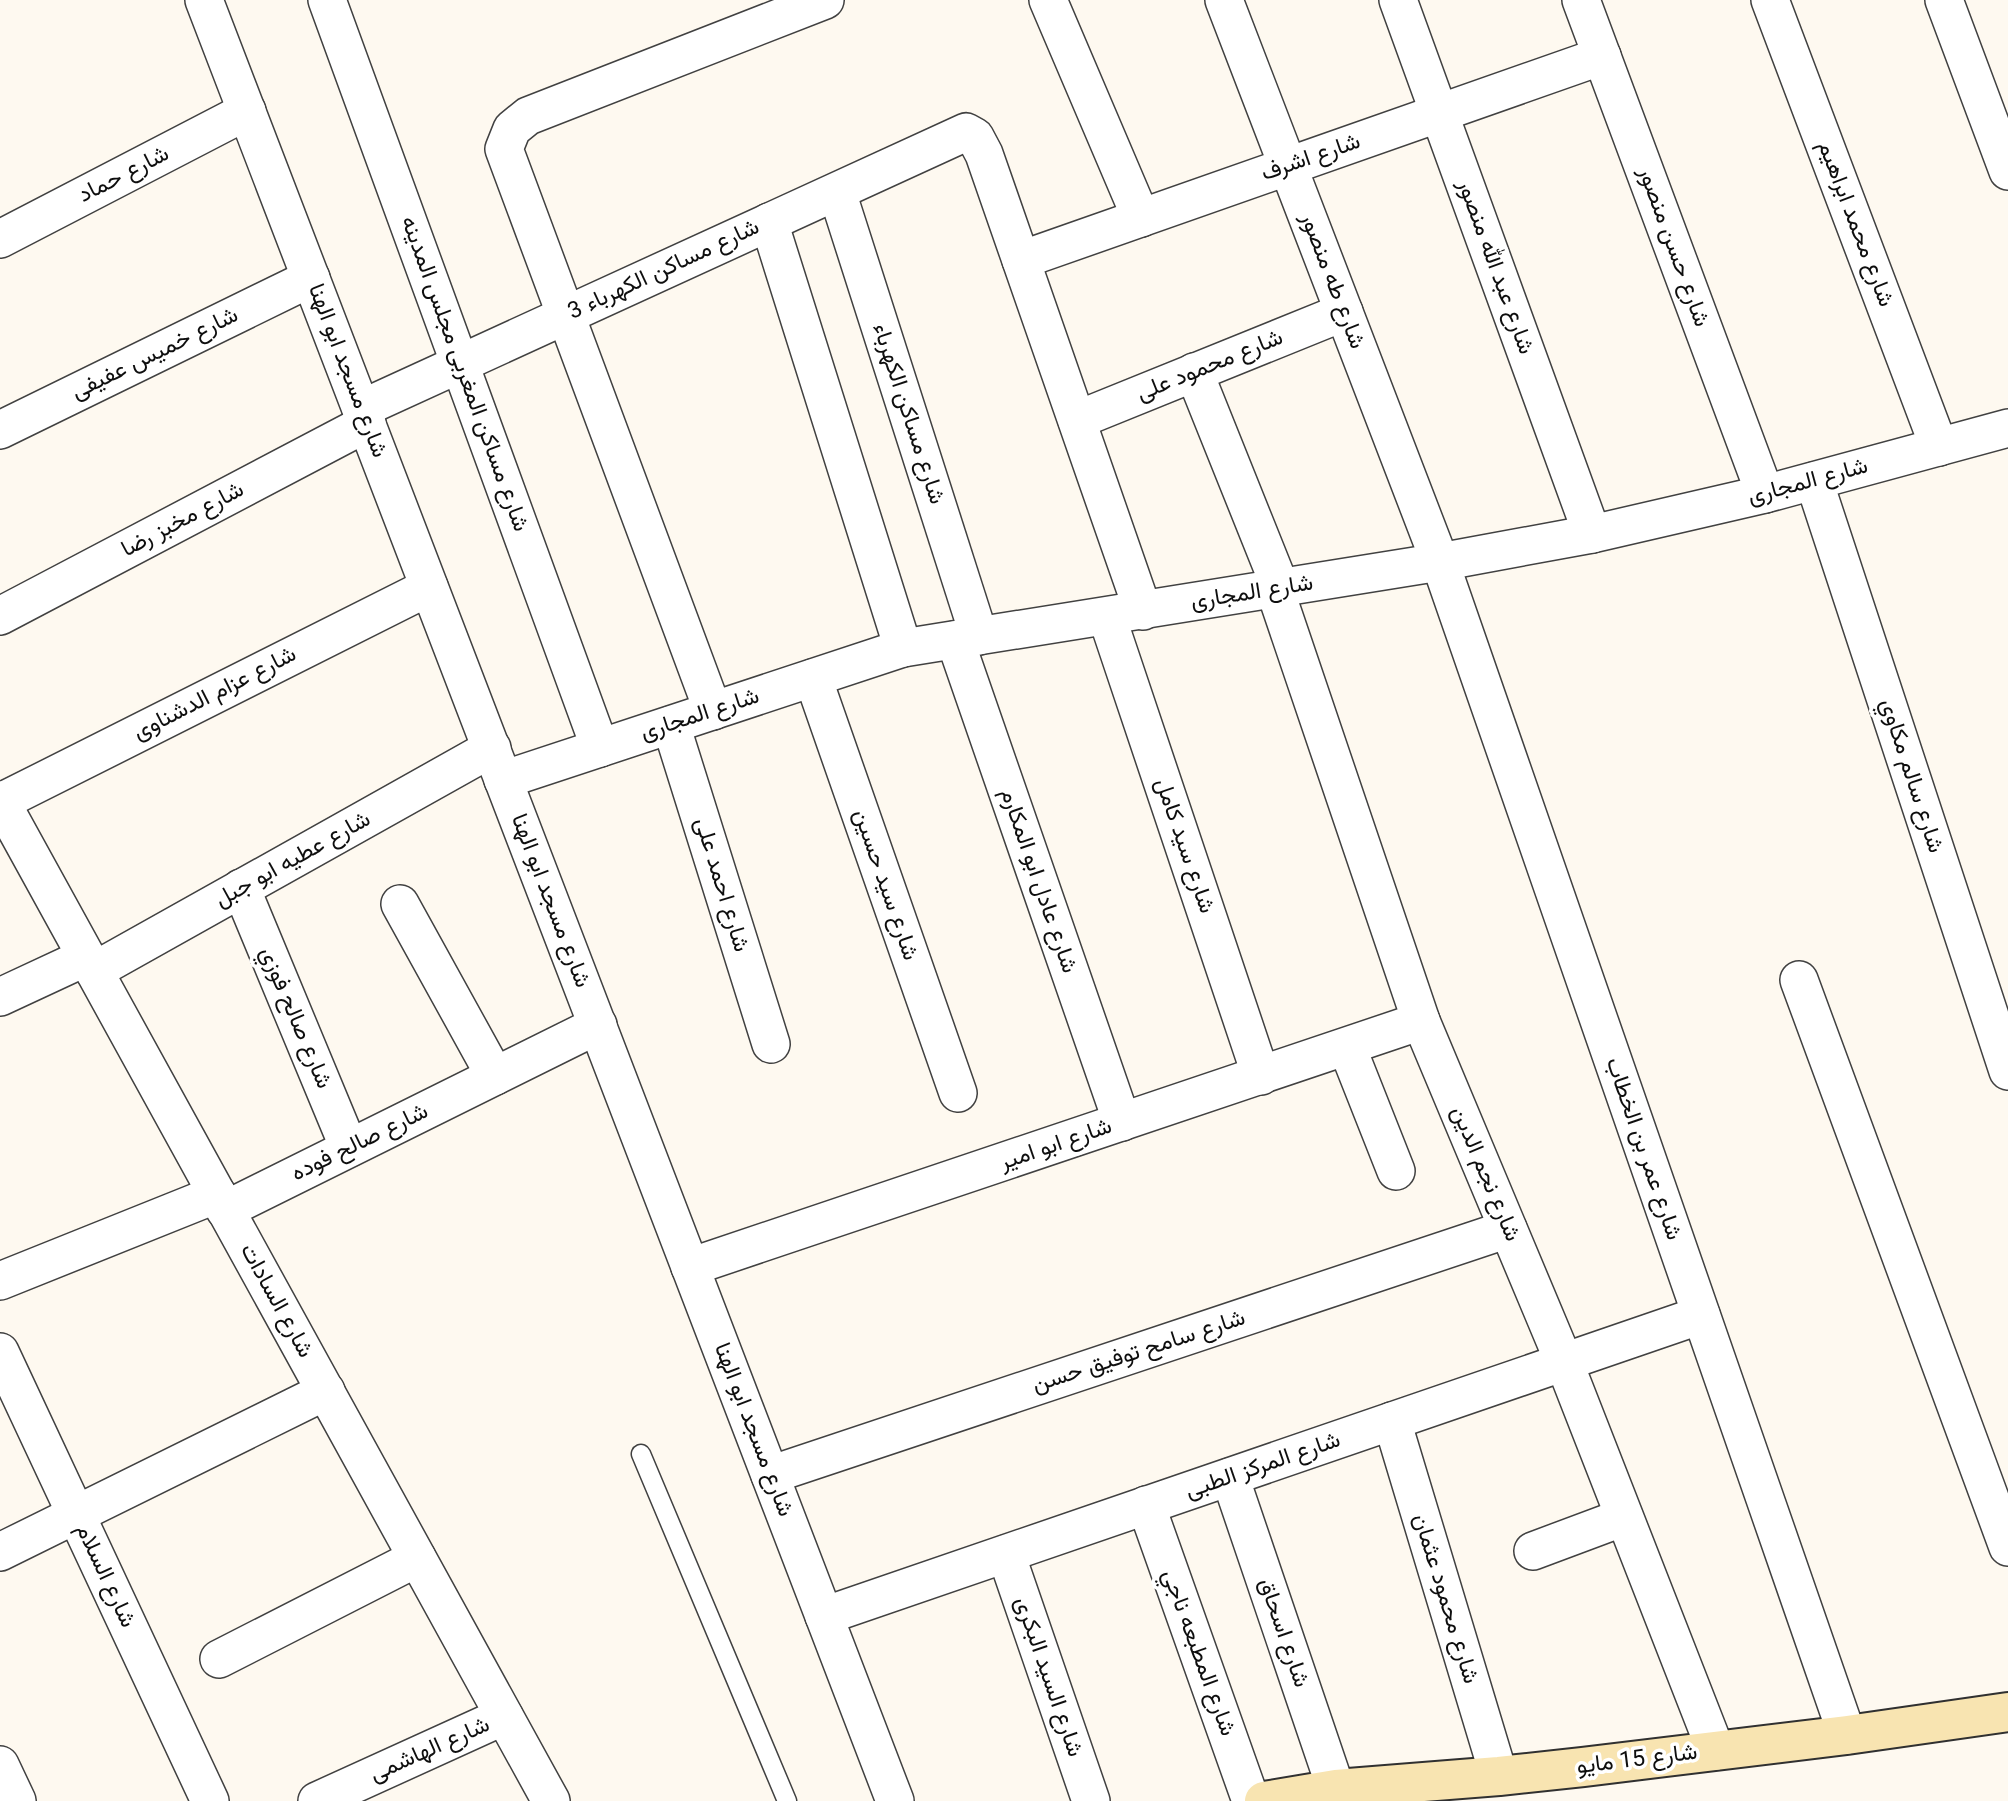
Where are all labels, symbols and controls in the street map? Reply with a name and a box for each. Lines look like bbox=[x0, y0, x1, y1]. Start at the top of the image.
street label: شارع اشرف bbox=[1256, 124, 1366, 192]
street label: شارع محمد ابراهيم bbox=[1807, 136, 1903, 312]
street label: شارع حماد bbox=[72, 137, 176, 213]
street label: شارع حسن منصور bbox=[1627, 161, 1719, 332]
street label: شارع عبد الله منصور bbox=[1446, 174, 1543, 360]
street label: شارع طه منصور bbox=[1289, 207, 1375, 354]
street label: شارع مساكن الكهرباء 3 bbox=[562, 210, 766, 330]
street label: شارع مساكن المغربى مجلس المدينه bbox=[390, 211, 538, 537]
street label: شارع مسجد ابو الهنا bbox=[297, 279, 397, 463]
street label: شارع خميس عفيفى bbox=[65, 298, 245, 410]
street label: شارع مساكن الكهرباء bbox=[862, 319, 954, 509]
street label: شارع محمود على bbox=[1131, 320, 1289, 412]
street label: شارع المجارى bbox=[1744, 449, 1872, 515]
street label: شارع مخبز رضا bbox=[115, 472, 251, 568]
street label: شارع المجارى bbox=[1188, 566, 1316, 620]
street label: شارع عزام الدشناوى bbox=[127, 637, 303, 751]
street label: شارع المجارى bbox=[636, 679, 764, 751]
street label: شارع سالم مكاوي bbox=[1869, 694, 1953, 858]
street label: شارع سيد كامل bbox=[1144, 773, 1224, 919]
street label: شارع عادل ابو المكارم bbox=[989, 784, 1087, 978]
street label: شارع عطيه ابو جبل bbox=[208, 802, 378, 918]
street label: شارع سيد حسين bbox=[842, 805, 928, 965]
street label: شارع مسجد ابو الهنا bbox=[500, 809, 600, 993]
street label: شارع احمد على bbox=[683, 813, 759, 957]
street label: شارع صالح فوزي bbox=[249, 941, 341, 1095]
street label: شارع عمر بن الخطاب bbox=[1595, 1053, 1691, 1245]
street label: شارع صالح فوده bbox=[285, 1094, 435, 1192]
street label: شارع نجم الدين bbox=[1440, 1101, 1530, 1247]
street label: شارع ابو امير bbox=[994, 1109, 1117, 1181]
street label: شارع السادات bbox=[230, 1237, 322, 1365]
street label: شارع سامح توفيق حسن bbox=[1028, 1301, 1250, 1403]
street label: شارع مسجد ابو الهنا bbox=[703, 1338, 803, 1522]
street label: شارع المركز الطبى bbox=[1180, 1423, 1346, 1509]
street label: شارع محمود عثمان bbox=[1402, 1510, 1488, 1688]
street label: شارع السلام bbox=[65, 1518, 145, 1634]
street label: شارع المطبعه ناجي bbox=[1151, 1564, 1245, 1742]
street label: شارع اسحاق bbox=[1247, 1573, 1319, 1693]
street label: شارع السيد البكرى bbox=[1004, 1592, 1092, 1762]
street label: شارع الهاشمى bbox=[364, 1707, 496, 1793]
street label: شارع 15 مايو bbox=[1575, 1735, 1699, 1785]

